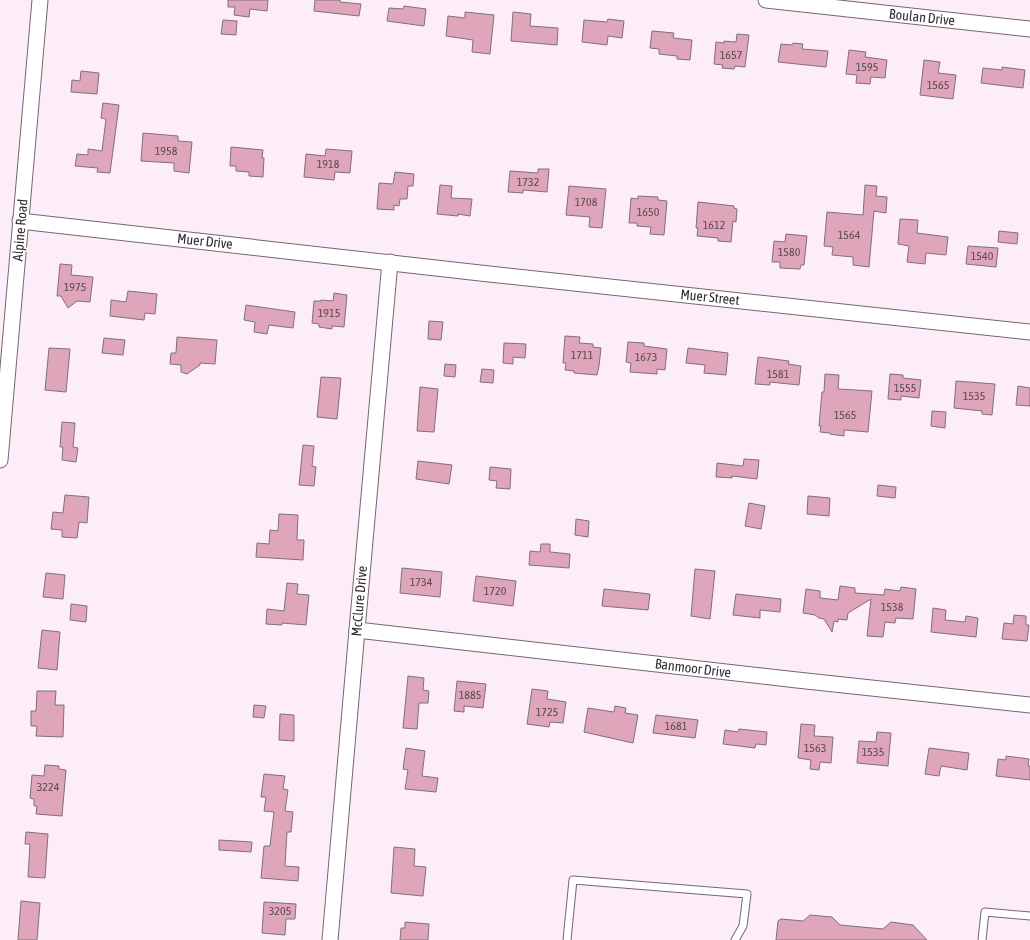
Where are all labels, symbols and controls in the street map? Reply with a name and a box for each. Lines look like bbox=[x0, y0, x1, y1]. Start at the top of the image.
street label: Boulan Drive bbox=[888, 6, 956, 28]
house number: 1657 bbox=[720, 48, 743, 62]
house number: 1595 bbox=[856, 60, 878, 74]
house number: 1565 bbox=[927, 78, 949, 92]
house number: 1958 bbox=[155, 144, 178, 158]
house number: 1918 bbox=[317, 157, 340, 171]
house number: 1732 bbox=[517, 175, 539, 189]
house number: 1708 bbox=[575, 195, 598, 209]
street label: Alpine Road bbox=[9, 198, 31, 262]
house number: 1650 bbox=[637, 205, 660, 219]
house number: 1612 bbox=[703, 218, 725, 232]
house number: 1564 bbox=[838, 228, 861, 242]
street label: Muer Drive bbox=[176, 230, 234, 252]
house number: 1580 bbox=[778, 245, 801, 259]
house number: 1540 bbox=[971, 249, 994, 263]
house number: 1975 bbox=[64, 280, 86, 294]
street label: Muer Street bbox=[680, 286, 740, 308]
house number: 1915 bbox=[318, 306, 340, 320]
house number: 1711 bbox=[571, 348, 594, 362]
house number: 1673 bbox=[635, 350, 657, 364]
house number: 1581 bbox=[767, 367, 790, 381]
house number: 1555 bbox=[894, 381, 916, 395]
house number: 1535 bbox=[963, 389, 985, 403]
house number: 1565 bbox=[834, 408, 856, 422]
street label: McClure Drive bbox=[348, 565, 370, 637]
house number: 1734 bbox=[410, 575, 433, 589]
house number: 1720 bbox=[484, 584, 507, 598]
house number: 1538 bbox=[881, 600, 904, 614]
street label: Banmoor Drive bbox=[654, 655, 732, 681]
house number: 1885 bbox=[459, 688, 481, 702]
house number: 1725 bbox=[536, 705, 558, 719]
house number: 1681 bbox=[665, 719, 688, 733]
house number: 1563 bbox=[804, 741, 826, 755]
house number: 1535 bbox=[862, 745, 884, 759]
house number: 3224 bbox=[37, 780, 60, 794]
house number: 3205 bbox=[269, 904, 291, 918]

